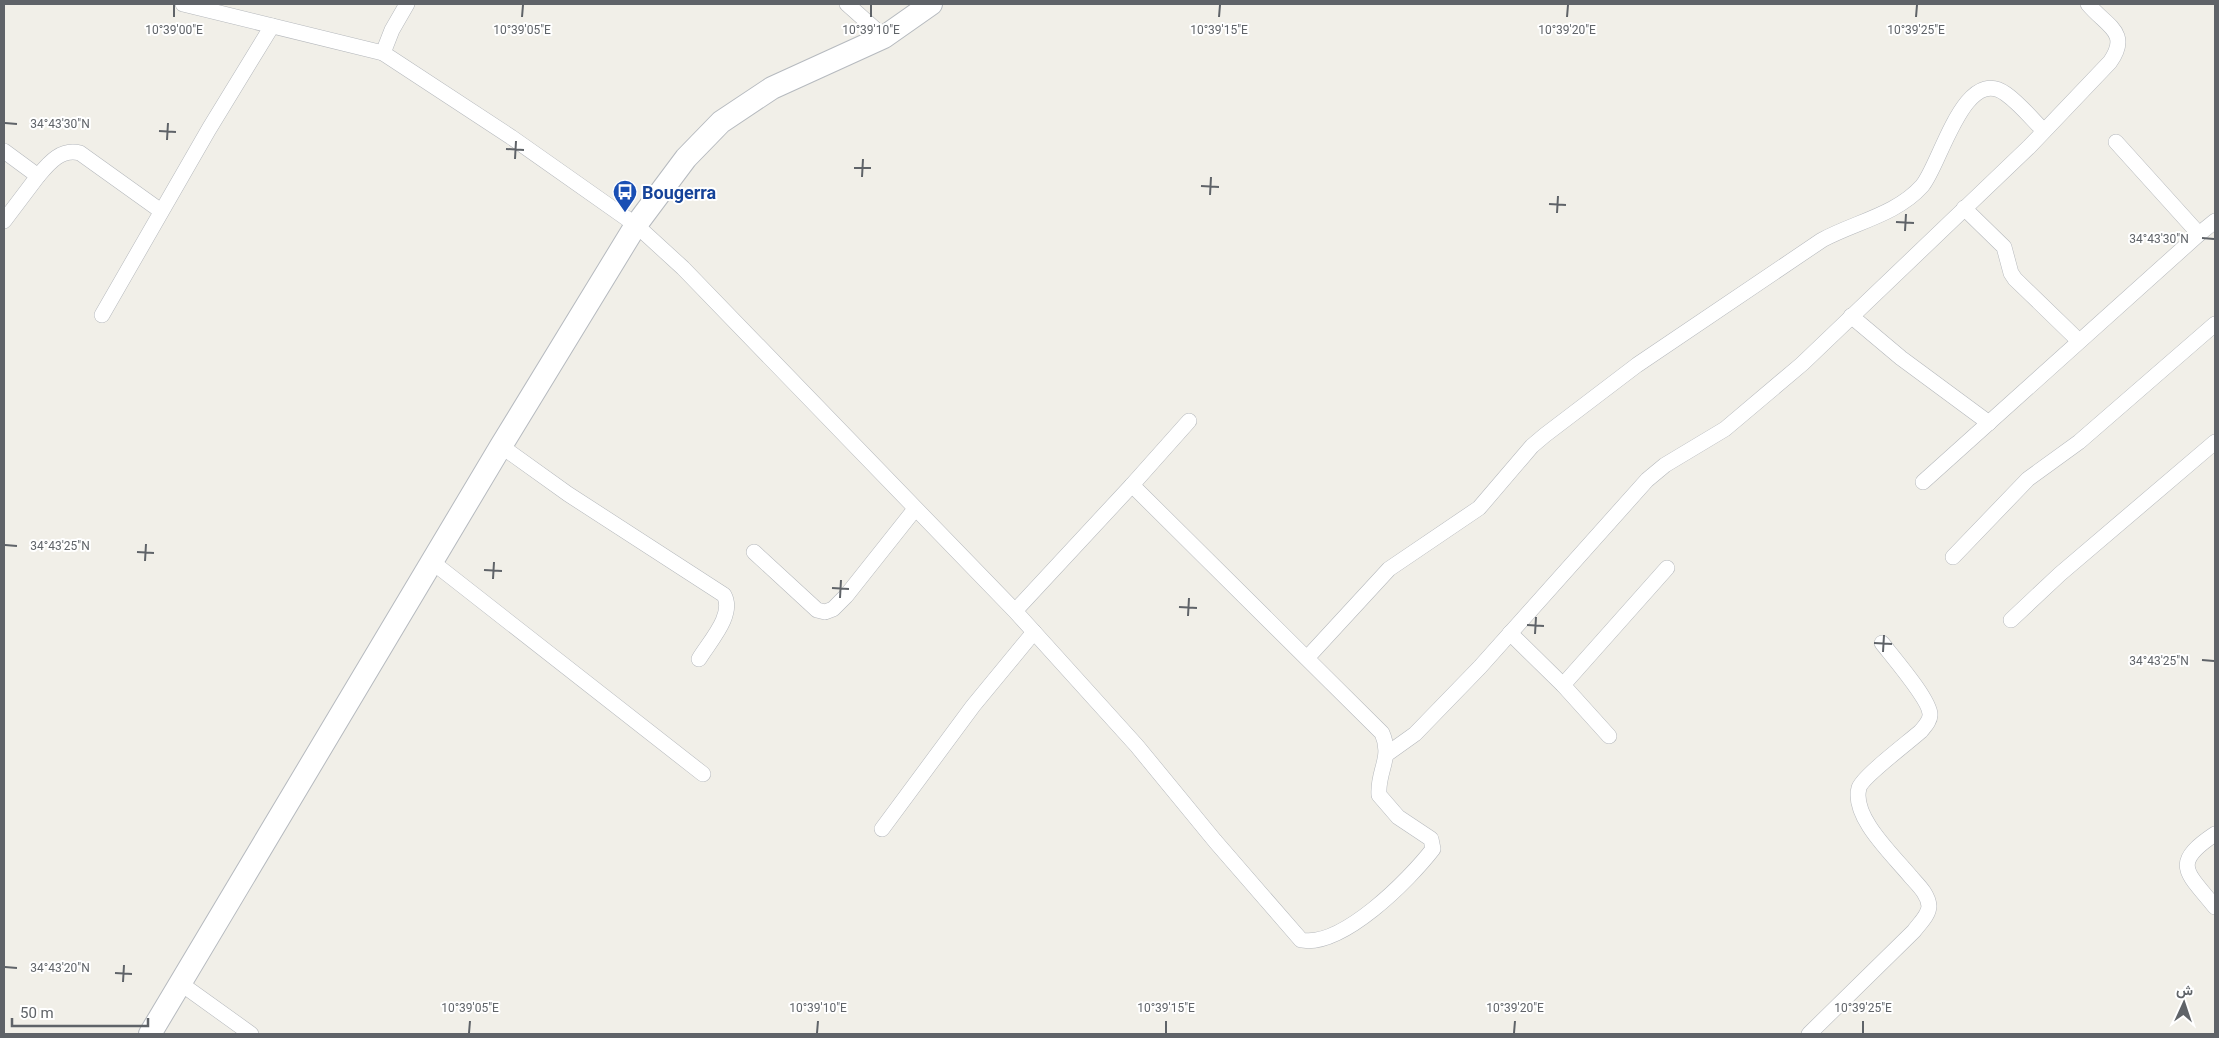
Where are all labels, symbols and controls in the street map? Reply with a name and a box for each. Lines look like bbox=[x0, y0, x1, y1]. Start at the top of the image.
text: 10°39'00"E bbox=[145, 23, 203, 37]
text: 10°39'05"E bbox=[493, 23, 551, 37]
text: 10°39'10"E bbox=[842, 23, 900, 37]
text: 10°39'15"E bbox=[1190, 23, 1248, 37]
text: 10°39'20"E bbox=[1538, 23, 1596, 37]
text: 10°39'25"E bbox=[1887, 23, 1945, 37]
text: 34°43'30"N bbox=[30, 117, 90, 131]
bus stop icon: Bougerra bbox=[612, 179, 638, 213]
place label: Bougerra bbox=[642, 182, 717, 203]
text: 34°43'30"N bbox=[2129, 232, 2189, 246]
text: 34°43'25"N bbox=[30, 539, 90, 553]
text: 34°43'25"N bbox=[2129, 654, 2189, 668]
text: 34°43'20"N bbox=[30, 961, 90, 975]
north arrow bbox=[2159, 978, 2209, 1028]
text: ش bbox=[2176, 982, 2194, 999]
scale bar bbox=[12, 996, 149, 1028]
text: 10°39'05"E bbox=[441, 1001, 499, 1015]
text: 10°39'10"E bbox=[789, 1001, 847, 1015]
text: 10°39'15"E bbox=[1137, 1001, 1195, 1015]
text: 10°39'20"E bbox=[1486, 1001, 1544, 1015]
text: 10°39'25"E bbox=[1834, 1001, 1892, 1015]
text: 50 m bbox=[20, 1004, 54, 1022]

